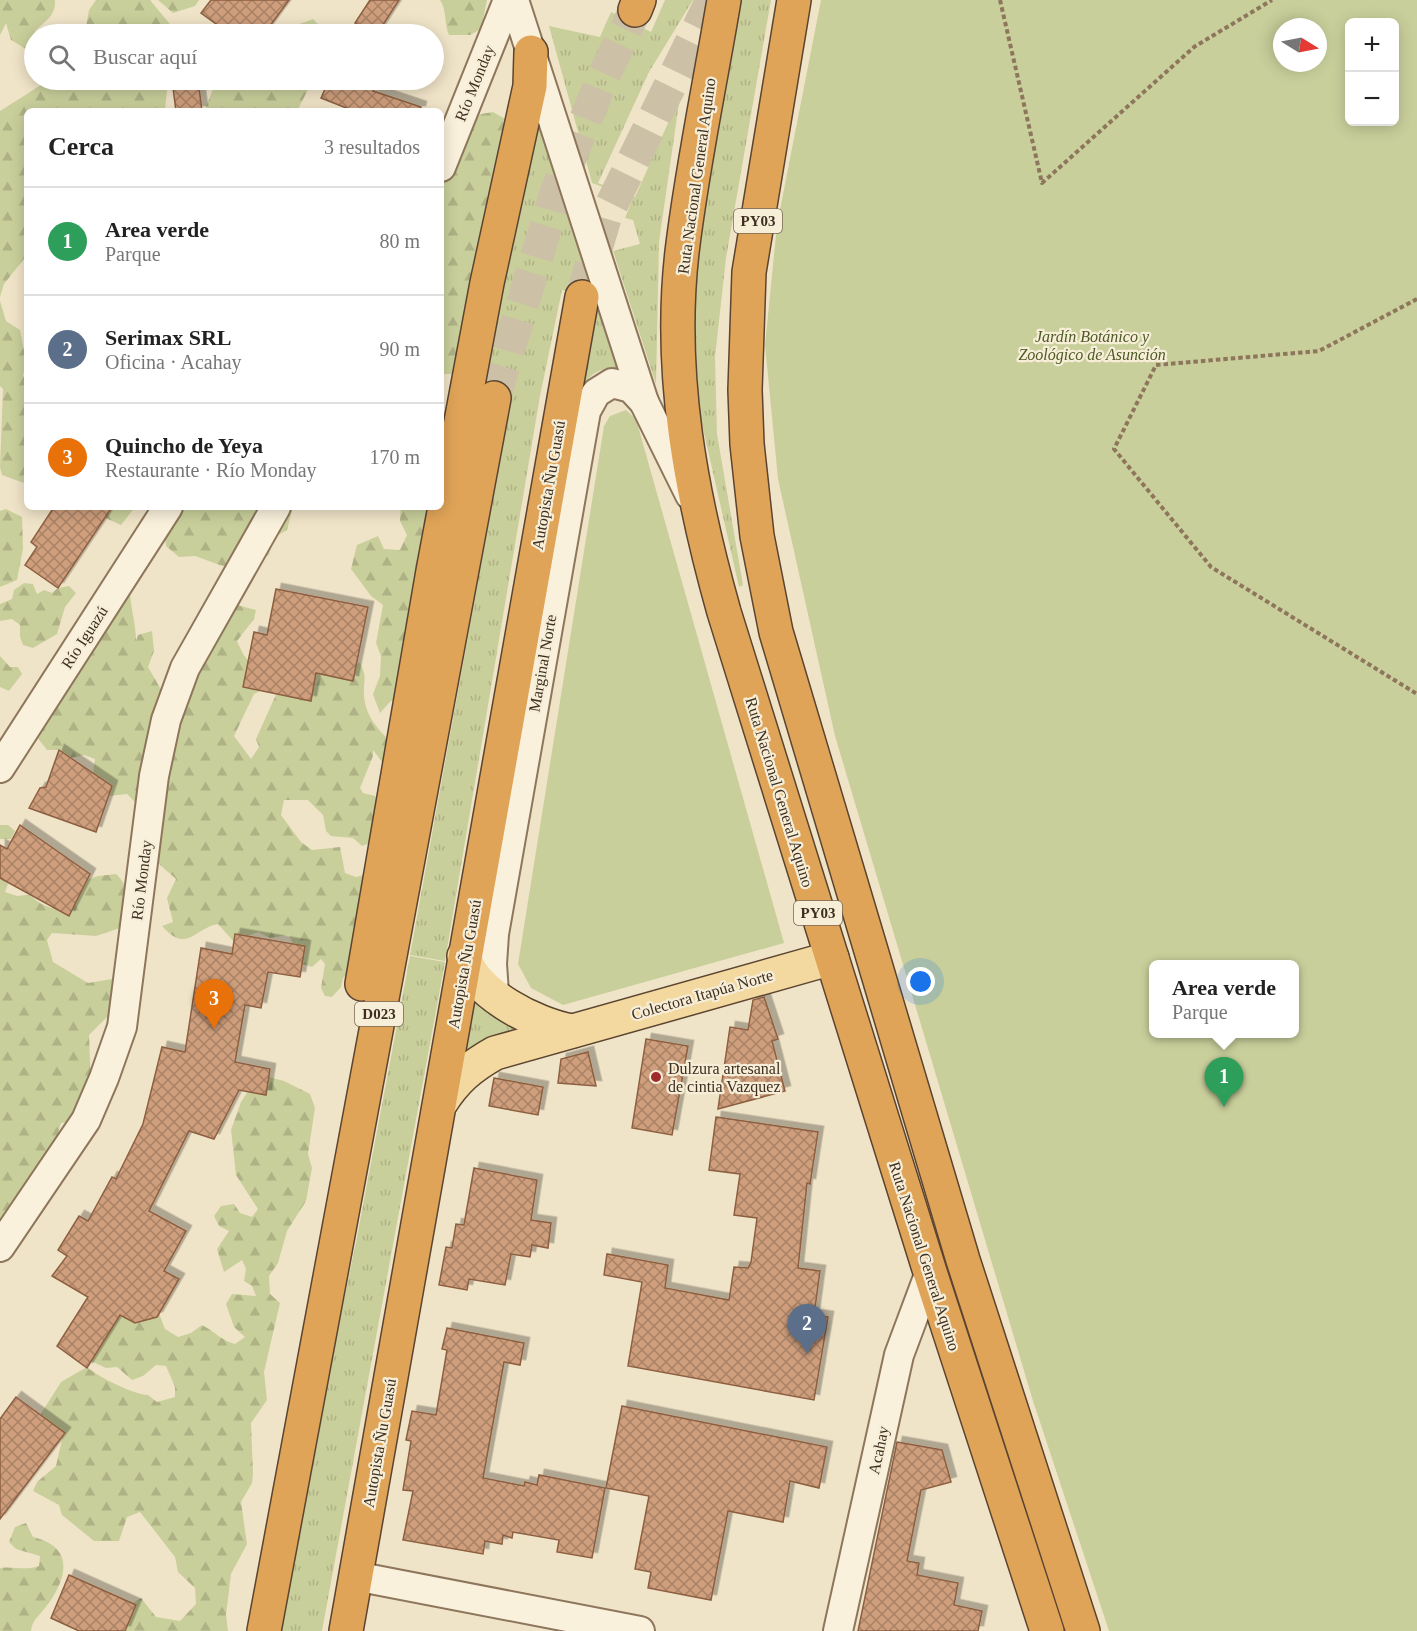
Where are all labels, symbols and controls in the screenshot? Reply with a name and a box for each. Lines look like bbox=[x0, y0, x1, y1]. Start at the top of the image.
north arrow bbox=[1273, 18, 1327, 72]
map controls bbox=[1345, 18, 1399, 126]
button: + bbox=[1345, 18, 1399, 72]
search box bbox=[24, 24, 444, 90]
icon: search bbox=[45, 41, 78, 74]
street label: Río Monday bbox=[452, 43, 498, 124]
text: Buscar aquí bbox=[93, 44, 197, 69]
button: − bbox=[1345, 72, 1399, 126]
street label: Ruta Nacional General Aquino bbox=[674, 77, 720, 275]
text: Cerca bbox=[48, 132, 114, 161]
text: 3 resultados bbox=[324, 136, 420, 158]
road number: PY03 bbox=[734, 209, 782, 233]
text: Area verde bbox=[105, 217, 209, 242]
text: 1 bbox=[63, 230, 73, 252]
text: 80 m bbox=[379, 230, 420, 252]
text: Parque bbox=[105, 243, 161, 265]
text: Serimax SRL bbox=[105, 325, 232, 350]
park label: Jardín Botánico y Zoológico de Asunción bbox=[1018, 328, 1166, 364]
text: 2 bbox=[63, 338, 73, 360]
text: 90 m bbox=[379, 338, 420, 360]
text: Oficina · Acahay bbox=[105, 351, 242, 373]
street label: Autopista Ñu Guasú bbox=[529, 419, 569, 551]
text: Quincho de Yeya bbox=[105, 433, 263, 458]
text: 3 bbox=[63, 446, 73, 468]
text: 170 m bbox=[369, 446, 420, 468]
text: Restaurante · Río Monday bbox=[105, 459, 317, 481]
street label: Río Iguazú bbox=[58, 603, 112, 672]
street label: Marginal Norte bbox=[526, 613, 560, 713]
street label: Ruta Nacional General Aquino bbox=[742, 695, 817, 889]
street label: Río Monday bbox=[128, 839, 156, 921]
street label: Autopista Ñu Guasú bbox=[445, 898, 485, 1030]
road number: PY03 bbox=[794, 901, 842, 925]
popup bbox=[1149, 960, 1299, 1038]
street label: Colectora Itapúa Norte bbox=[629, 966, 775, 1024]
your location bbox=[906, 967, 935, 996]
text: Area verde bbox=[1172, 975, 1276, 1000]
pin: 3 bbox=[194, 980, 234, 1029]
text: Parque bbox=[1172, 1001, 1228, 1023]
road number: D023 bbox=[355, 1002, 403, 1026]
pin: 1 bbox=[1204, 1058, 1244, 1107]
place label: Dulzura artesanal de cintia Vazquez bbox=[668, 1060, 781, 1096]
marker: Dulzura artesanal de cintia Vazquez bbox=[649, 1070, 663, 1084]
street label: Ruta Nacional General Aquino bbox=[885, 1160, 963, 1353]
pin: 2 bbox=[788, 1304, 826, 1354]
street label: Autopista Ñu Guasú bbox=[360, 1377, 400, 1509]
street label: Acahay bbox=[865, 1424, 893, 1476]

